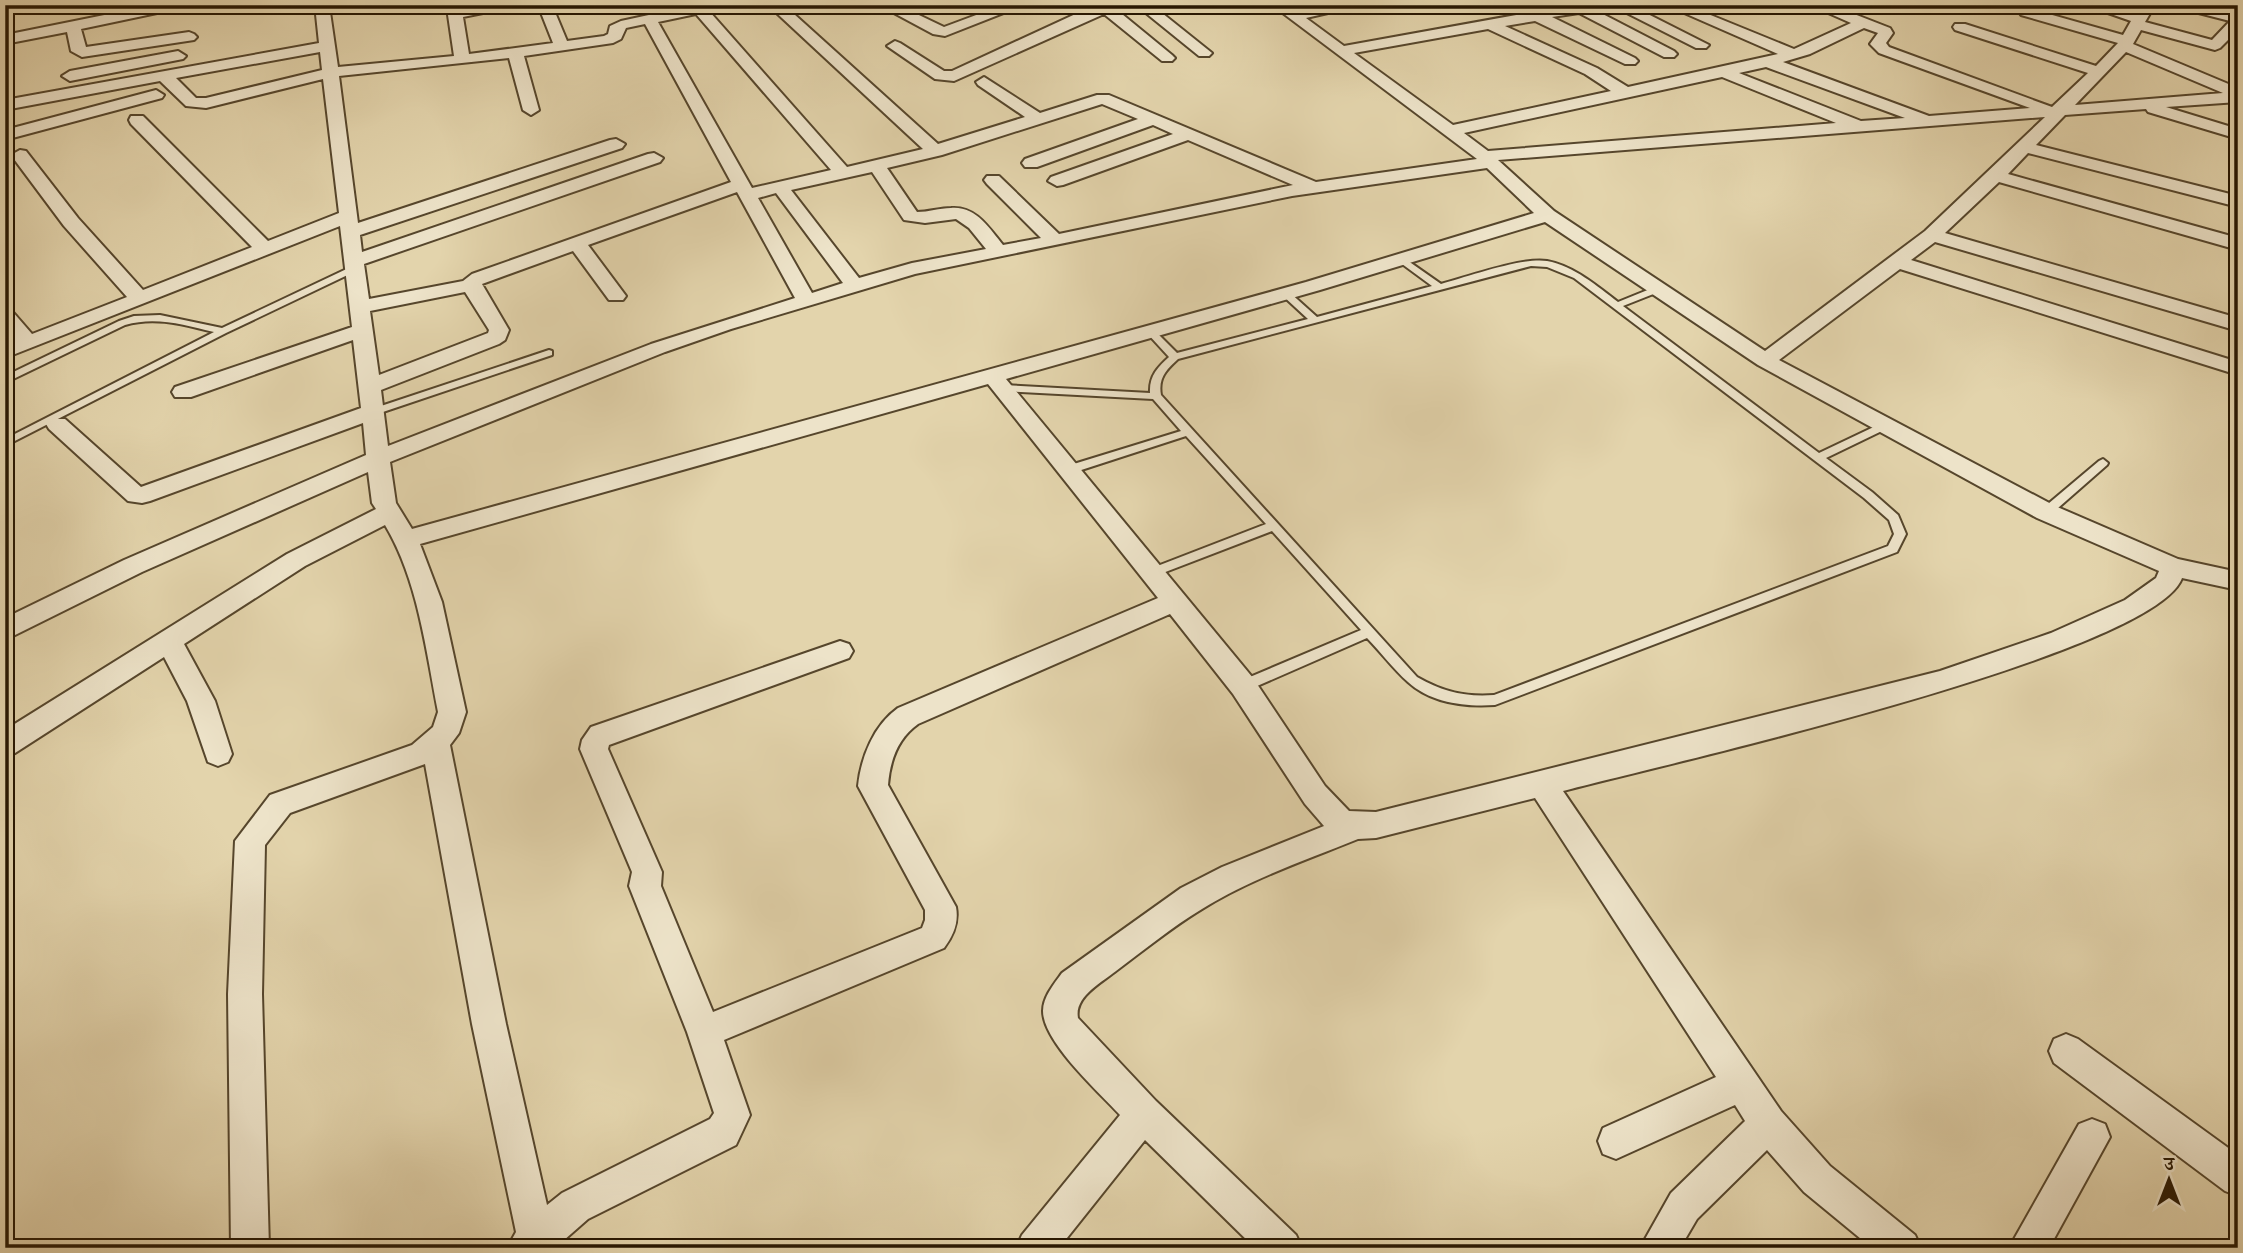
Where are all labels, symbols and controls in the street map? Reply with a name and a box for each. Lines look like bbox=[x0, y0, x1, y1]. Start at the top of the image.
north arrow bbox=[2134, 1144, 2204, 1214]
text: उ bbox=[2162, 1152, 2175, 1178]

